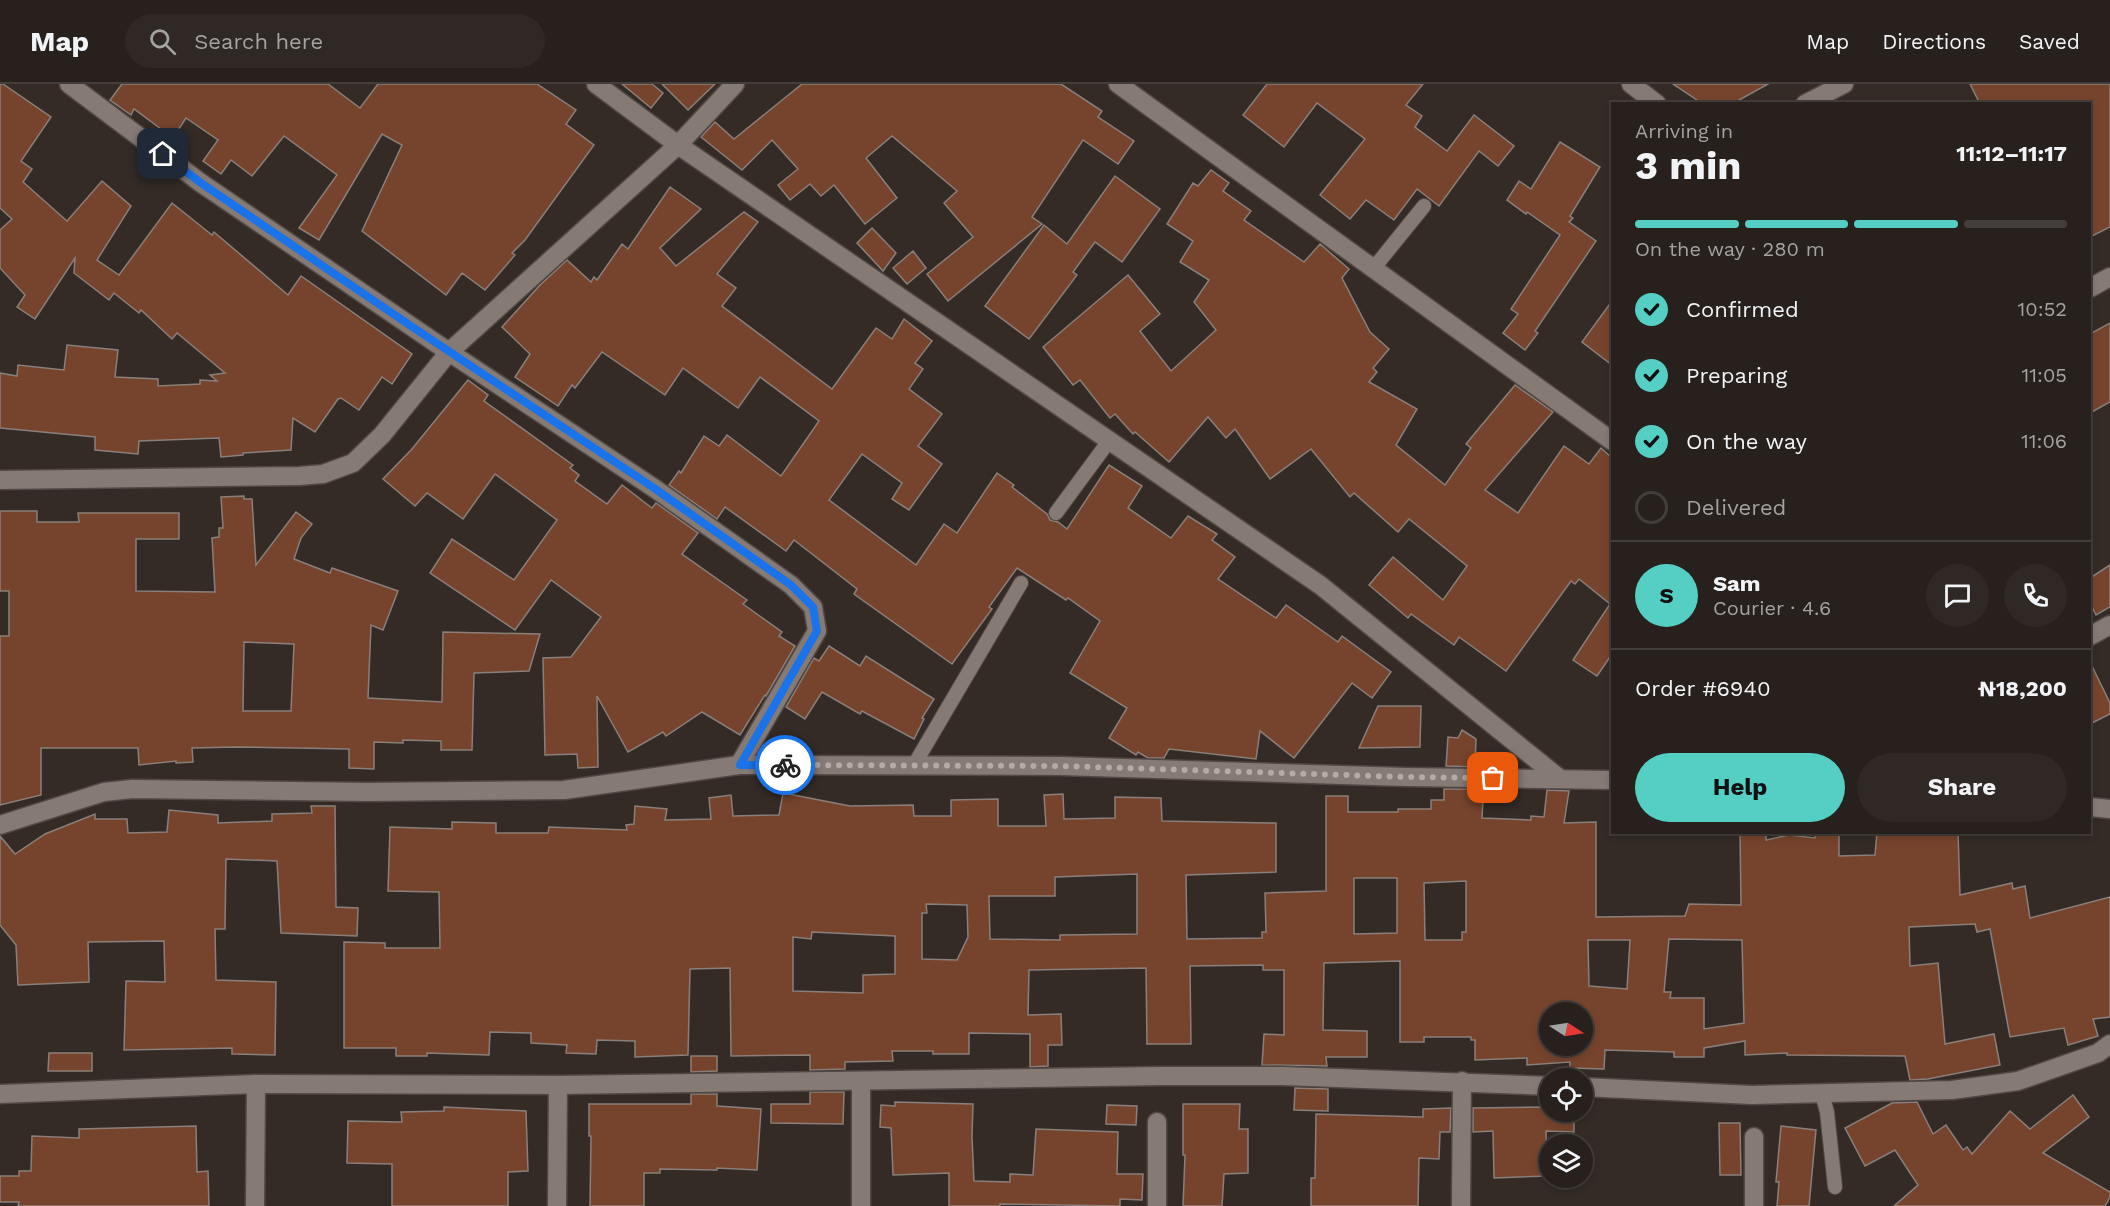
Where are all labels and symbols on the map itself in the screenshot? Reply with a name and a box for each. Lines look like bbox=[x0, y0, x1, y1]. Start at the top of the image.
pin bbox=[137, 128, 188, 179]
courier bbox=[755, 735, 815, 795]
pin bbox=[1467, 752, 1518, 803]
north arrow bbox=[1539, 1002, 1593, 1056]

